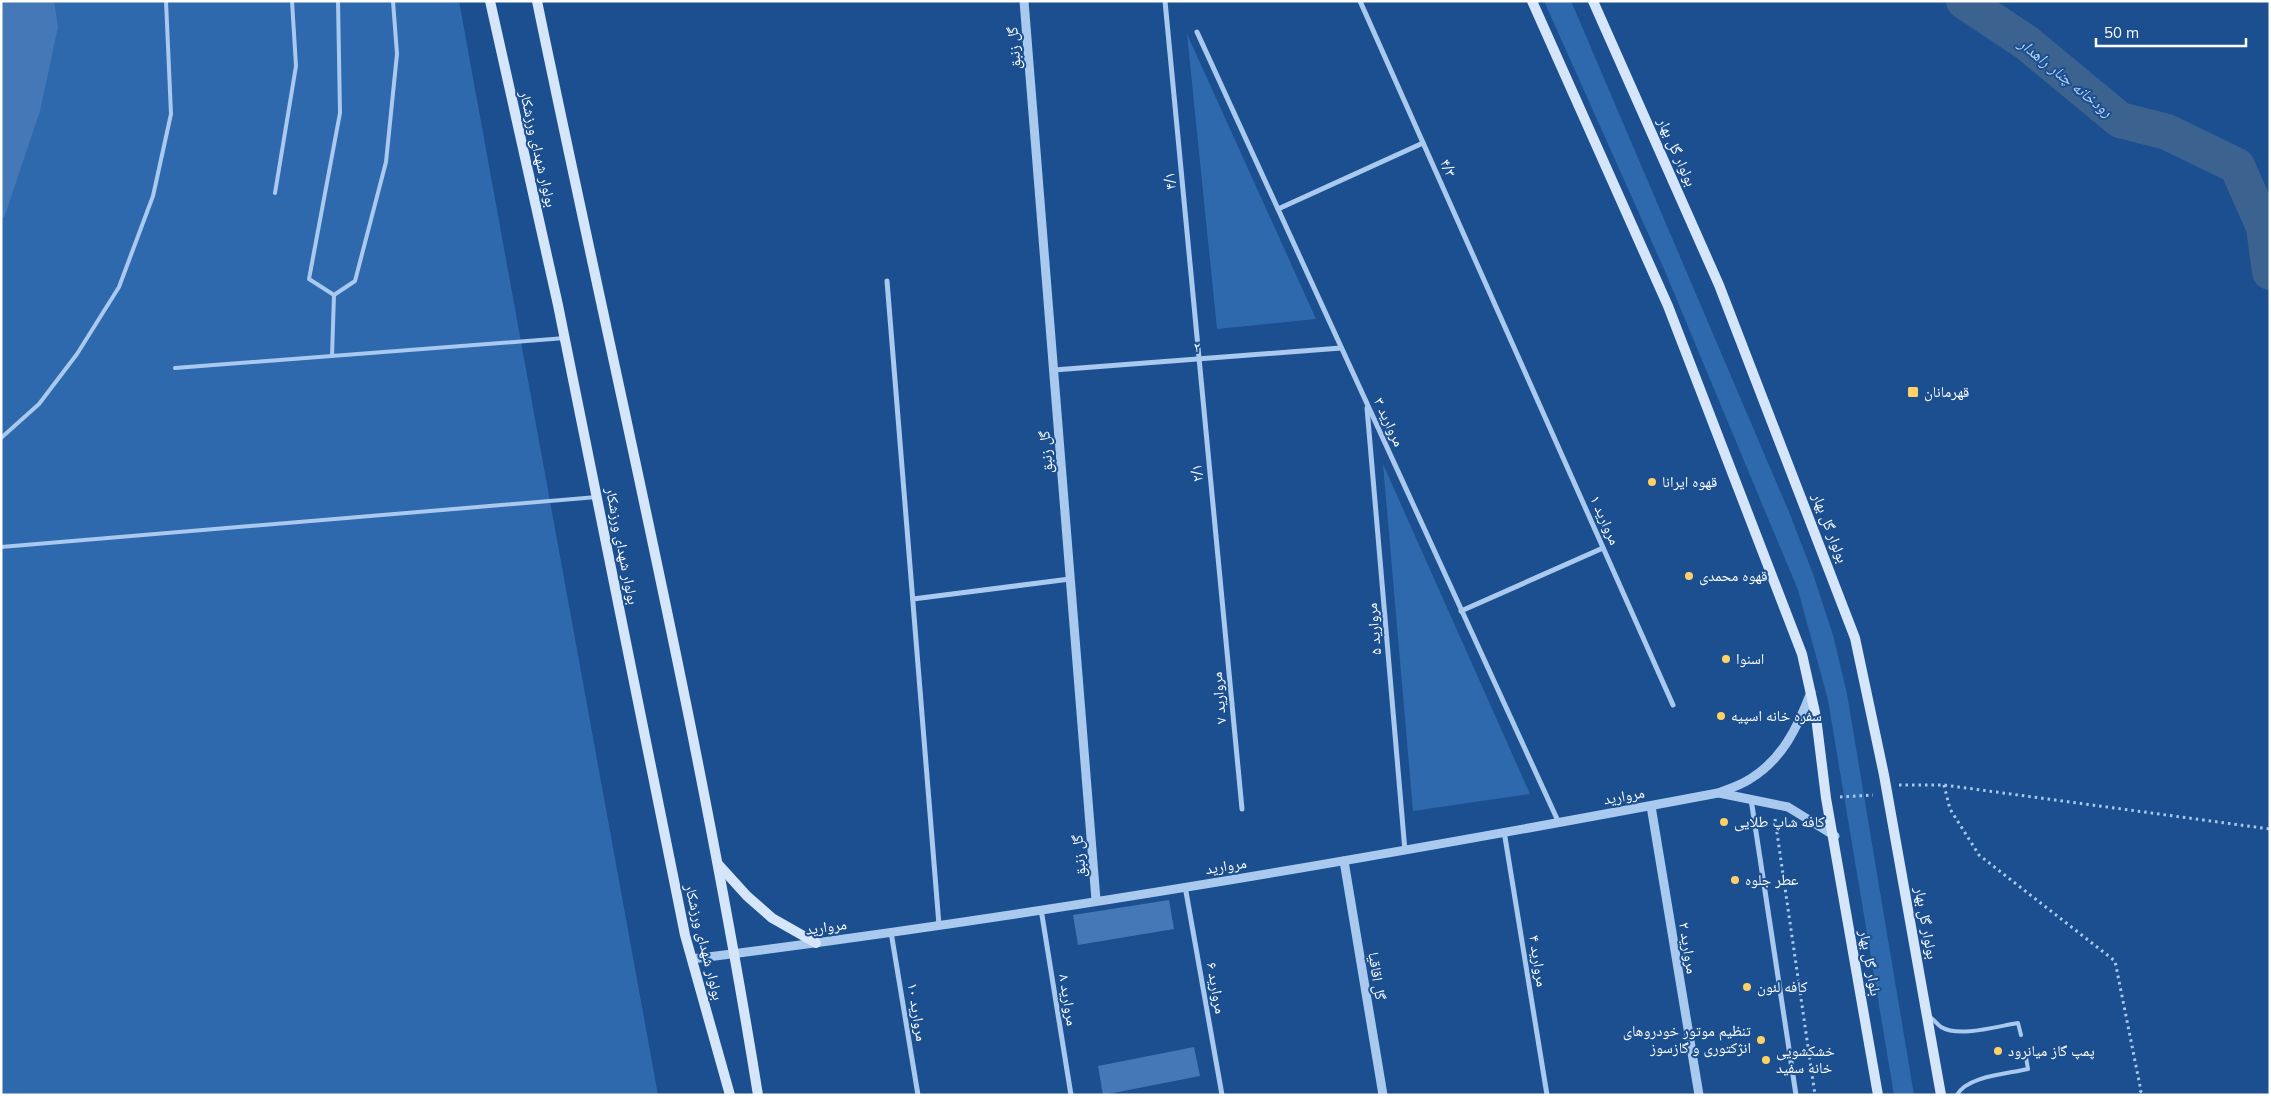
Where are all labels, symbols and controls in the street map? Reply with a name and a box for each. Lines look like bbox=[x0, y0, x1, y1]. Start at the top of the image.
scale bar bbox=[2096, 15, 2246, 47]
text: 50 m bbox=[2104, 23, 2139, 42]
street label: گل زنبق bbox=[1002, 25, 1026, 70]
water label: رودخانه چنار راهدار bbox=[2014, 32, 2117, 121]
street label: بولوار شهدای ورزشکار bbox=[515, 88, 561, 209]
street label: بولوار گل بهار bbox=[1653, 114, 1701, 189]
street label: ۴/۳ bbox=[1436, 156, 1461, 180]
street label: ۴/۱ bbox=[1159, 171, 1180, 191]
street label: ۲ bbox=[1193, 337, 1201, 356]
place label: قهرمانان bbox=[1924, 382, 1969, 402]
marker: قهرمانان bbox=[1906, 385, 1920, 399]
street label: مروارید ۳ bbox=[1370, 394, 1409, 450]
street label: گل زنبق bbox=[1034, 429, 1058, 474]
street label: ۲/۱ bbox=[1186, 463, 1207, 483]
place label: قهوه ایرانا bbox=[1662, 472, 1717, 491]
marker: قهوه ایرانا bbox=[1646, 476, 1658, 488]
street label: بولوار شهدای ورزشکار bbox=[601, 485, 643, 606]
street label: بولوار گل بهار bbox=[1807, 489, 1852, 566]
street label: مروارید ۱ bbox=[1586, 492, 1625, 548]
place label: قهوه محمدی bbox=[1699, 566, 1767, 586]
marker: قهوه محمدی bbox=[1683, 570, 1695, 582]
street label: مروارید ۵ bbox=[1362, 602, 1385, 656]
place label: اسنوا bbox=[1736, 649, 1764, 668]
marker: اسنوا bbox=[1720, 653, 1732, 665]
street label: مروارید ۷ bbox=[1207, 671, 1230, 725]
place label: سفره خانه اسپیه bbox=[1731, 706, 1822, 725]
marker: سفره خانه اسپیه bbox=[1715, 710, 1727, 722]
street label: مروارید bbox=[1602, 783, 1646, 808]
place label: کافه شاپ طلایی bbox=[1734, 812, 1825, 832]
marker: کافه شاپ طلایی bbox=[1718, 816, 1730, 828]
street label: گل زنبق bbox=[1067, 833, 1091, 878]
street label: مروارید bbox=[1204, 853, 1248, 878]
place label: عطر جلوه bbox=[1745, 870, 1799, 889]
marker: عطر جلوه bbox=[1729, 874, 1741, 886]
street label: بولوار شهدای ورزشکار bbox=[680, 881, 728, 1002]
street label: بولوار گل بهار bbox=[1910, 884, 1942, 961]
street label: مروارید bbox=[804, 914, 848, 939]
street label: مروارید ۲ bbox=[1675, 921, 1702, 975]
street label: بلوار گل بهار bbox=[1854, 928, 1886, 997]
street label: مروارید ۴ bbox=[1525, 934, 1552, 988]
street label: گل اقاقیا bbox=[1363, 951, 1391, 1002]
street label: مروارید ۶ bbox=[1203, 961, 1230, 1015]
street label: مروارید ۸ bbox=[1055, 973, 1082, 1027]
place label: کافه لئون bbox=[1757, 977, 1807, 997]
street label: مروارید ۱۰ bbox=[904, 981, 932, 1043]
marker: کافه لئون bbox=[1741, 981, 1753, 993]
place label: تنظیم موتور خودروهای انژکتوری و گازسوز bbox=[1623, 1021, 1752, 1058]
marker: تنظیم موتور خودروهای انژکتوری و گازسوز bbox=[1755, 1034, 1767, 1046]
place label: خشکشویی خانه سفید bbox=[1776, 1041, 1835, 1077]
place label: پمپ گاز میانرود bbox=[2008, 1041, 2095, 1060]
marker: پمپ گاز میانرود bbox=[1992, 1045, 2004, 1057]
marker: خشکشویی خانه سفید bbox=[1760, 1054, 1772, 1066]

